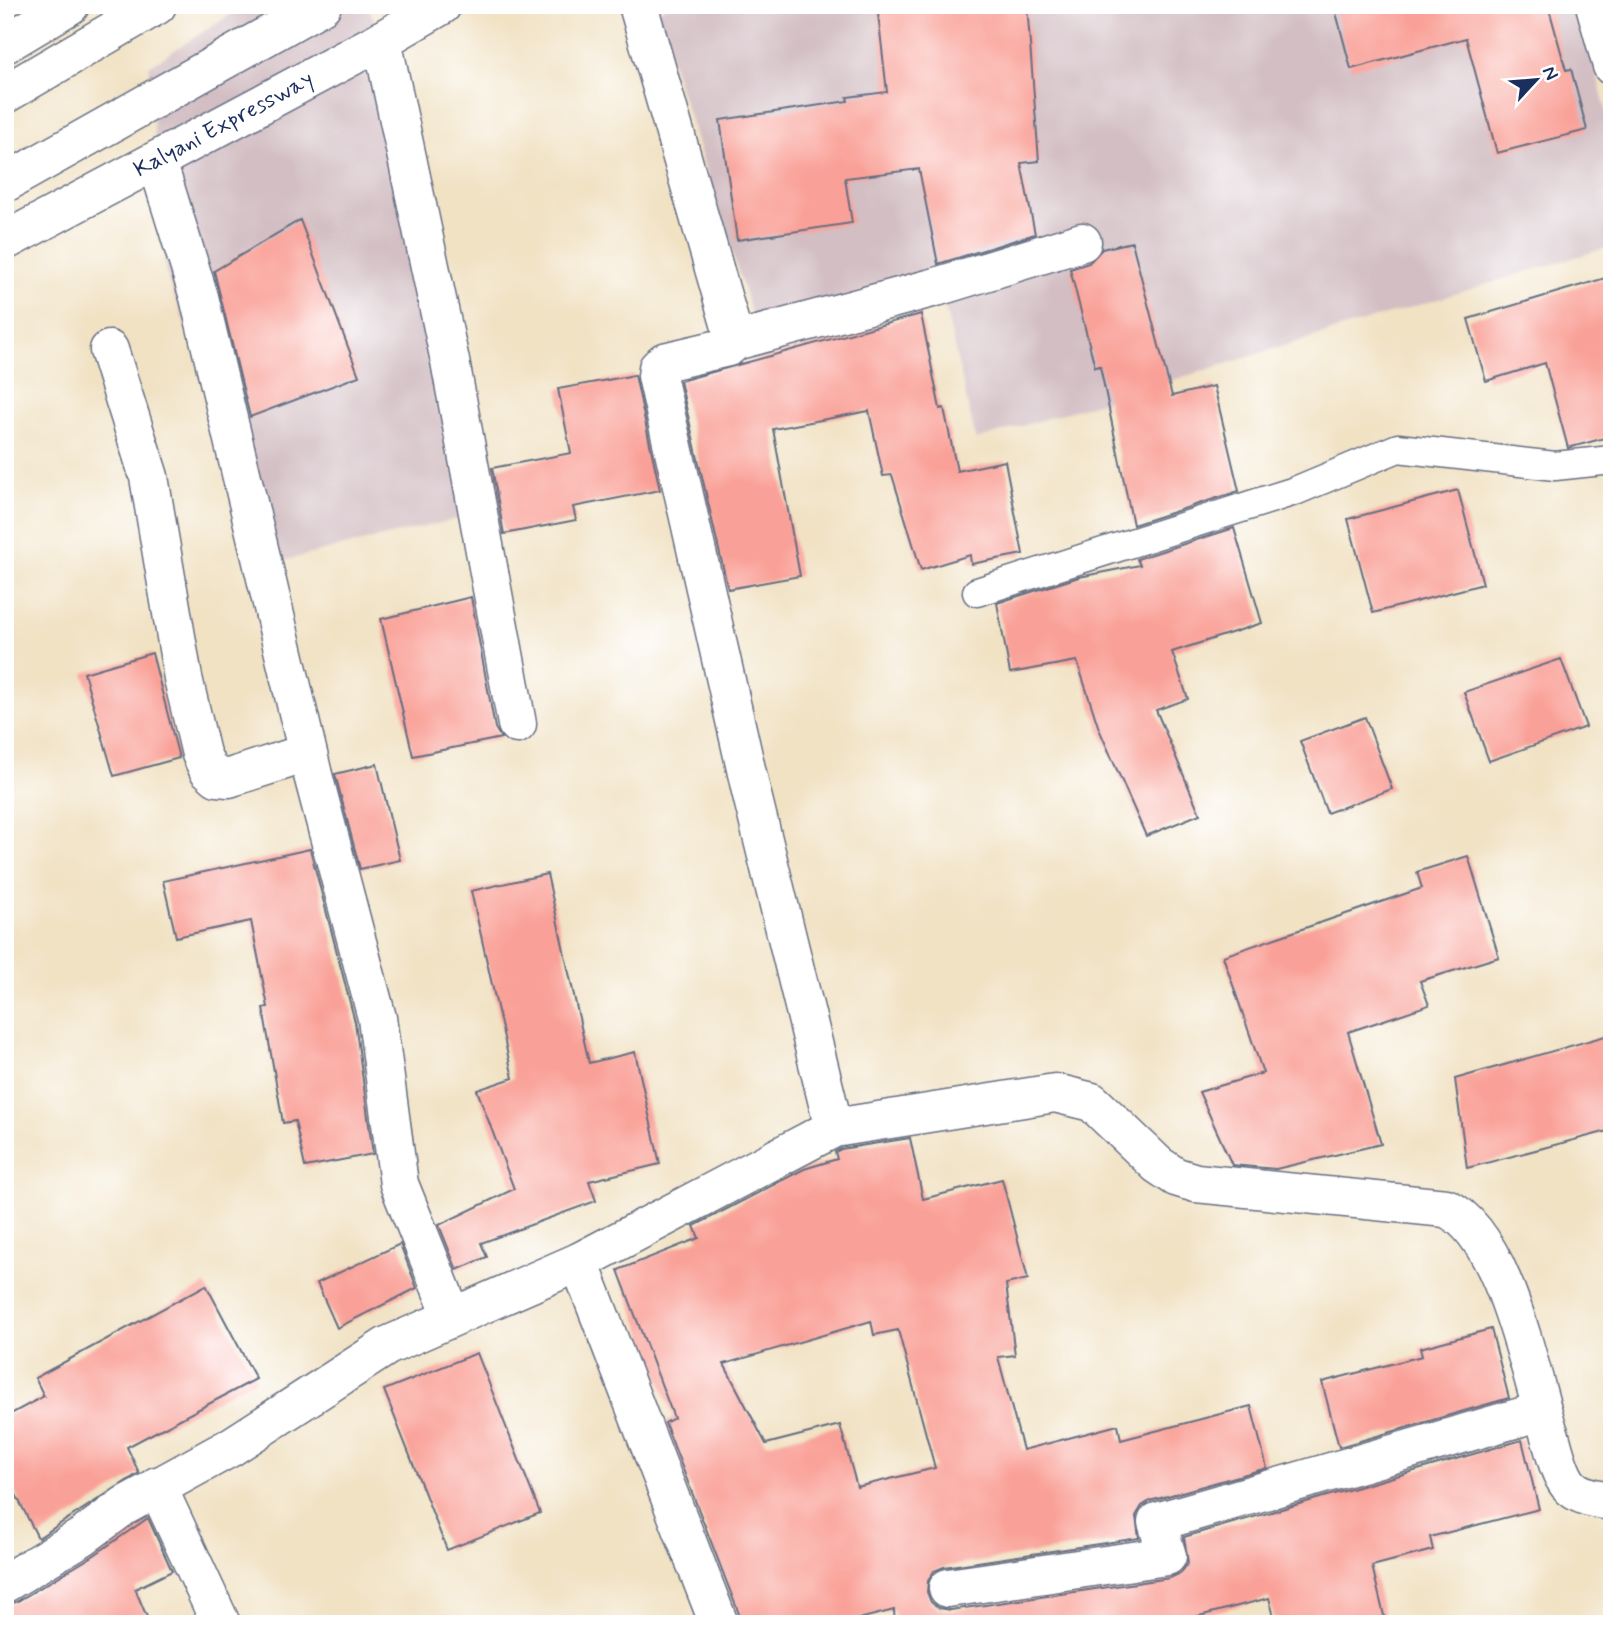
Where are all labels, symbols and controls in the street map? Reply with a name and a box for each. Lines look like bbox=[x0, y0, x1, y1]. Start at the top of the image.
north arrow bbox=[1502, 46, 1572, 116]
text: N bbox=[1536, 62, 1564, 84]
street label: Kalyani Expressway bbox=[129, 65, 319, 185]

